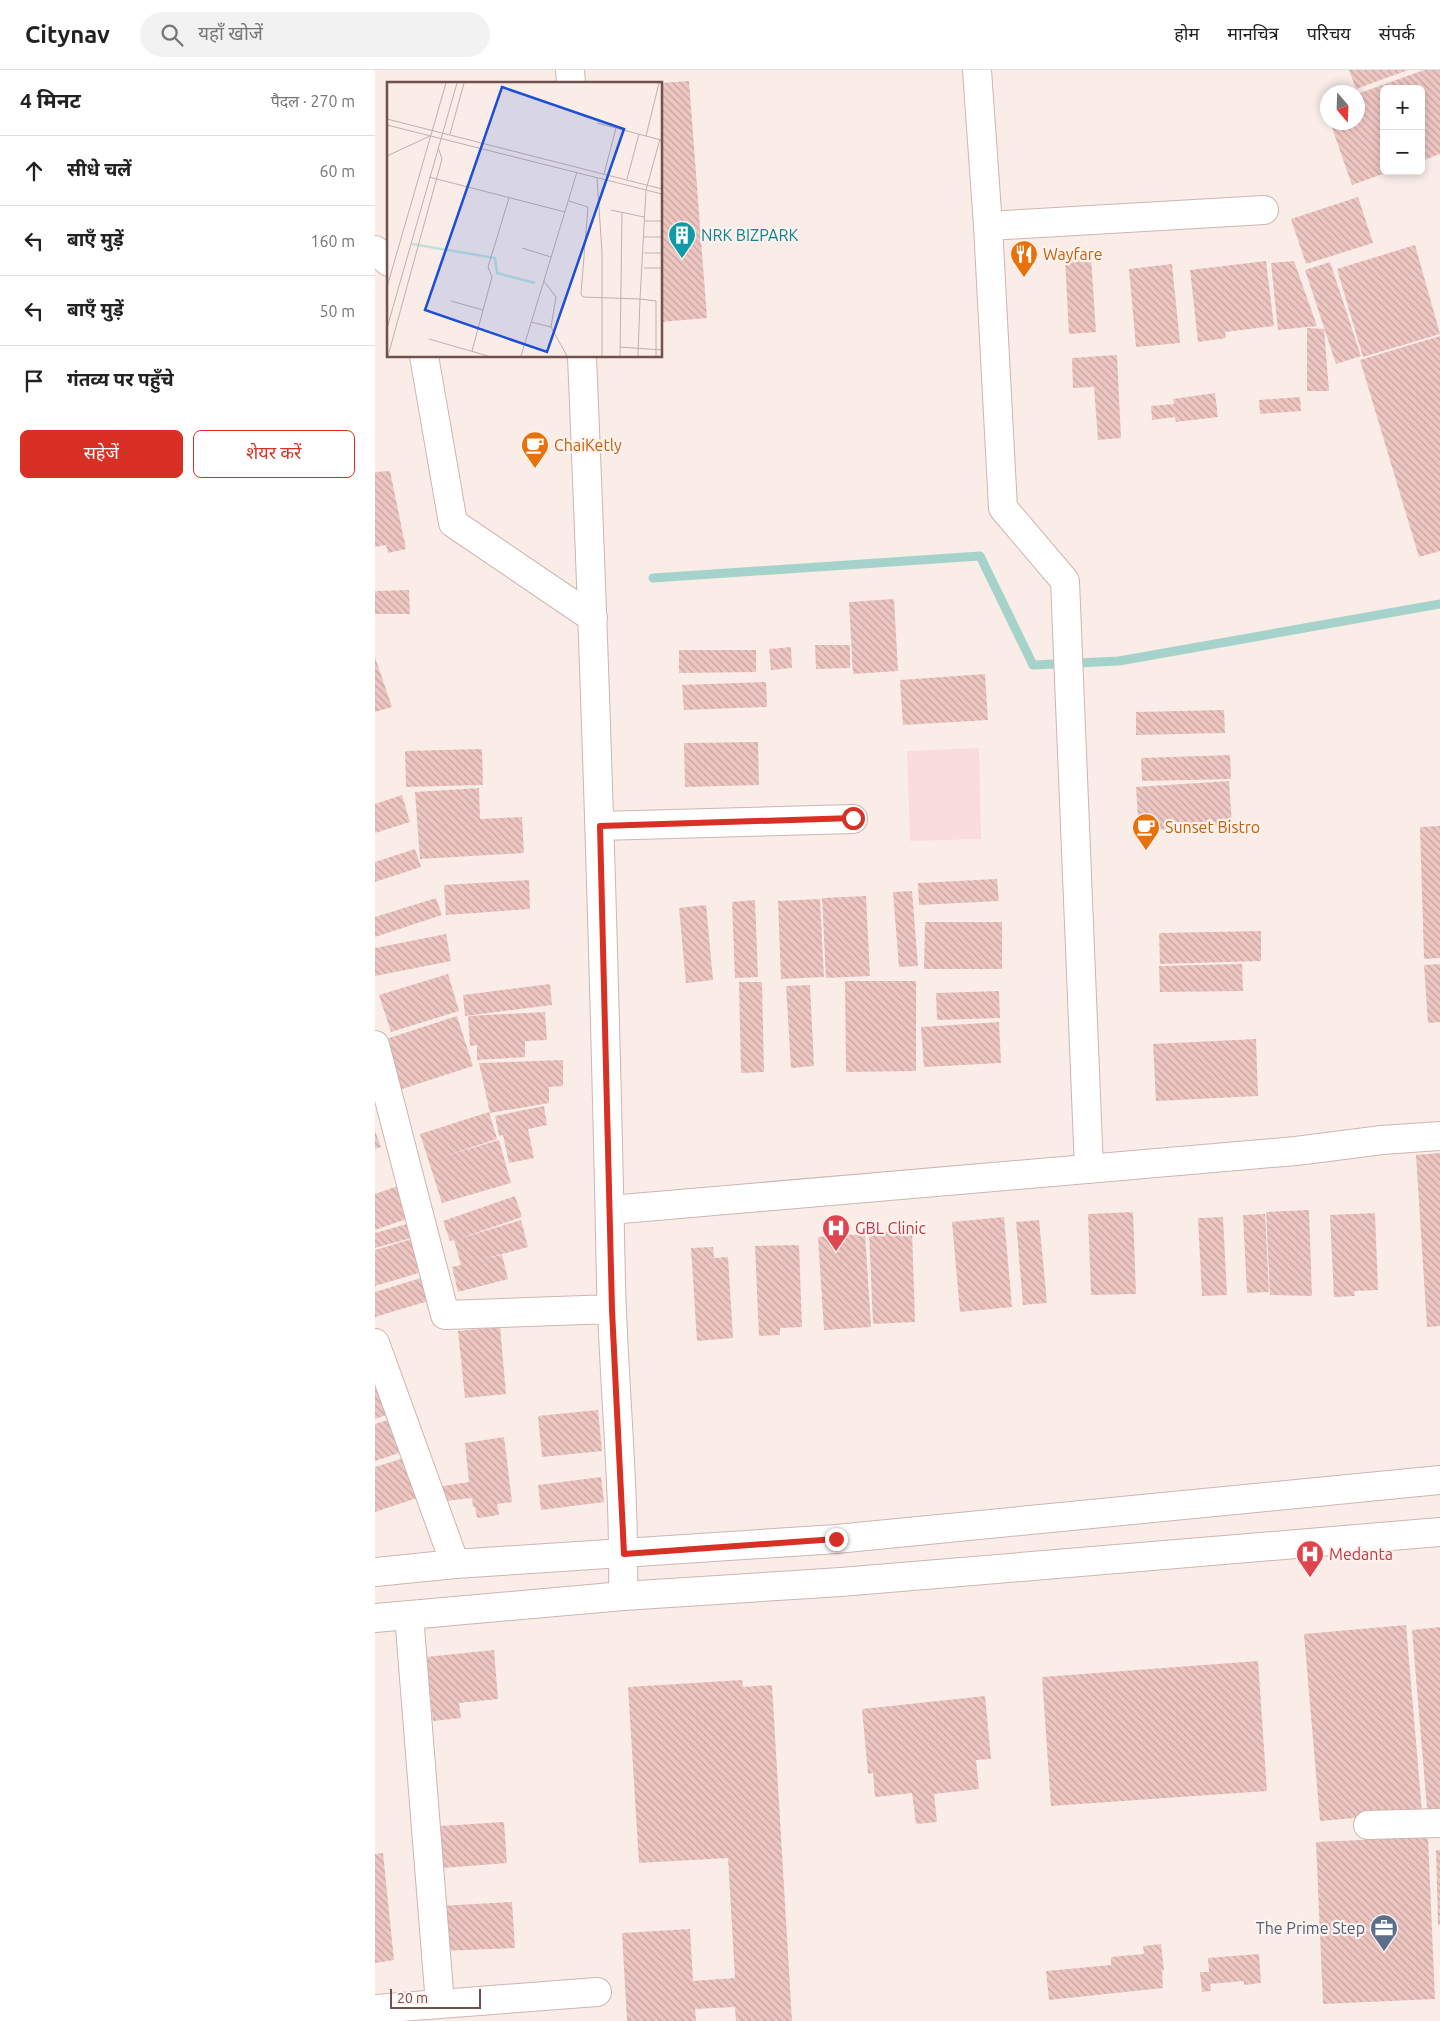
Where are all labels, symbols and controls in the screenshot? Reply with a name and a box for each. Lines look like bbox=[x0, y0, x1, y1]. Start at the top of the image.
search box bbox=[140, 12, 490, 57]
text: Citynav bbox=[25, 21, 110, 48]
icon: search bbox=[158, 21, 186, 49]
text: यहाँ खोजें bbox=[198, 22, 263, 44]
text: होम bbox=[1174, 23, 1199, 43]
text: मानचित्र bbox=[1227, 23, 1279, 43]
text: परिचय bbox=[1307, 23, 1351, 43]
text: संपर्क bbox=[1379, 23, 1415, 43]
inset map bbox=[387, 82, 663, 358]
north arrow bbox=[1320, 85, 1365, 130]
map controls bbox=[1380, 85, 1425, 175]
button: + bbox=[1380, 85, 1425, 130]
text: 4 मिनट bbox=[20, 88, 81, 112]
text: पैदल · 270 m bbox=[271, 92, 355, 110]
button: − bbox=[1380, 130, 1425, 175]
icon: ahead bbox=[20, 157, 48, 185]
text: सीधे चलें bbox=[67, 158, 131, 180]
text: 60 m bbox=[319, 162, 355, 180]
building icon: NRK BIZPARK bbox=[667, 220, 697, 259]
place label: NRK BIZPARK bbox=[701, 226, 798, 244]
icon: left bbox=[20, 227, 48, 255]
text: बाएँ मुड़ें bbox=[67, 228, 124, 250]
text: 160 m bbox=[310, 232, 355, 250]
restaurant icon: Wayfare bbox=[1009, 239, 1039, 278]
place label: Wayfare bbox=[1043, 245, 1103, 263]
icon: left bbox=[20, 297, 48, 325]
text: बाएँ मुड़ें bbox=[67, 298, 124, 320]
text: 50 m bbox=[319, 302, 355, 320]
icon: arrive bbox=[20, 367, 48, 395]
text: गंतव्य पर पहुँचे bbox=[67, 368, 174, 390]
button: सहेजें bbox=[20, 430, 183, 478]
button: शेयर करें bbox=[193, 430, 355, 478]
cafe icon: ChaiKetly bbox=[520, 430, 550, 469]
place label: ChaiKetly bbox=[554, 436, 622, 454]
route start bbox=[842, 807, 865, 830]
cafe icon: Sunset Bistro bbox=[1131, 812, 1161, 851]
place label: Sunset Bistro bbox=[1165, 818, 1260, 836]
hospital icon: GBL Clinic bbox=[821, 1213, 851, 1252]
place label: GBL Clinic bbox=[855, 1219, 926, 1237]
route end bbox=[825, 1528, 848, 1551]
hospital icon: Medanta bbox=[1295, 1539, 1325, 1578]
place label: Medanta bbox=[1329, 1545, 1393, 1563]
office icon: The Prime Step bbox=[1369, 1913, 1399, 1952]
place label: The Prime Step bbox=[1256, 1919, 1365, 1937]
scale bar bbox=[390, 1986, 481, 2009]
text: 20 m bbox=[397, 1990, 428, 2006]

